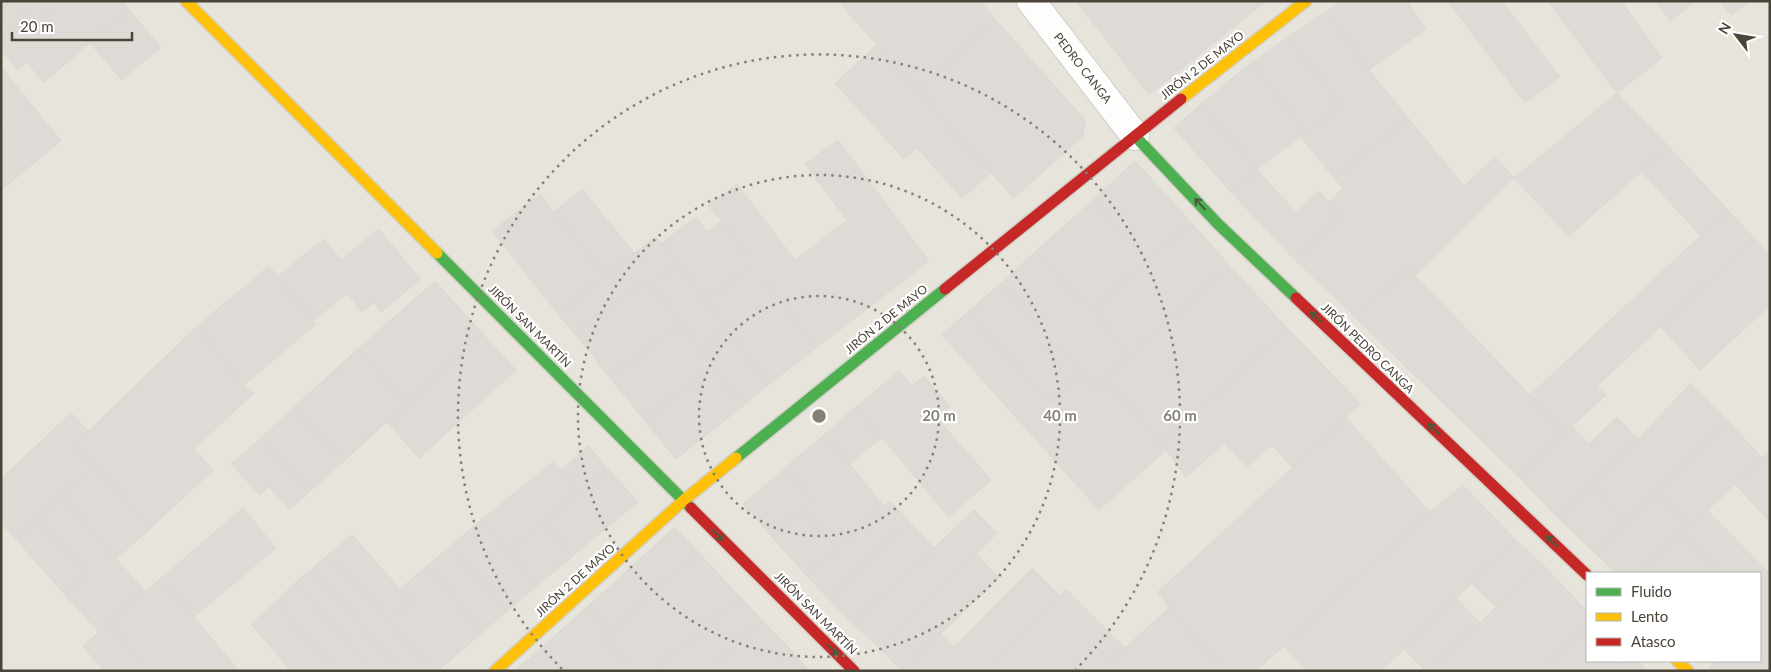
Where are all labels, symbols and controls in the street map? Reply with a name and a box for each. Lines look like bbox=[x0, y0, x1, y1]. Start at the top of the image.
scale bar bbox=[12, 10, 132, 42]
north arrow bbox=[1711, 10, 1761, 60]
text: 20 m bbox=[20, 17, 54, 35]
text: N bbox=[1714, 19, 1734, 37]
street label: JIRÓN 2 DE MAYO bbox=[1157, 27, 1247, 102]
street label: PEDRO CANGA bbox=[1051, 30, 1116, 107]
one-way arrow bbox=[1194, 198, 1206, 211]
street label: JIRÓN 2 DE MAYO bbox=[842, 281, 931, 357]
street label: JIRÓN SAN MARTÍN bbox=[486, 282, 574, 370]
street label: JIRÓN PEDRO CANGA bbox=[1318, 300, 1418, 397]
one-way arrow bbox=[1310, 311, 1323, 323]
text: 20 m bbox=[922, 406, 956, 424]
text: 40 m bbox=[1043, 406, 1077, 424]
text: 60 m bbox=[1163, 406, 1197, 424]
centre of rings bbox=[810, 407, 828, 425]
one-way arrow bbox=[1428, 423, 1441, 435]
one-way arrow bbox=[712, 528, 724, 540]
one-way arrow bbox=[1546, 535, 1558, 547]
street label: JIRÓN 2 DE MAYO bbox=[532, 540, 618, 620]
street label: JIRÓN SAN MARTÍN bbox=[772, 569, 860, 657]
legend bbox=[1586, 572, 1761, 662]
text: Fluido bbox=[1631, 582, 1672, 600]
text: Lento bbox=[1631, 607, 1668, 625]
text: Atasco bbox=[1631, 632, 1676, 650]
one-way arrow bbox=[827, 643, 839, 656]

